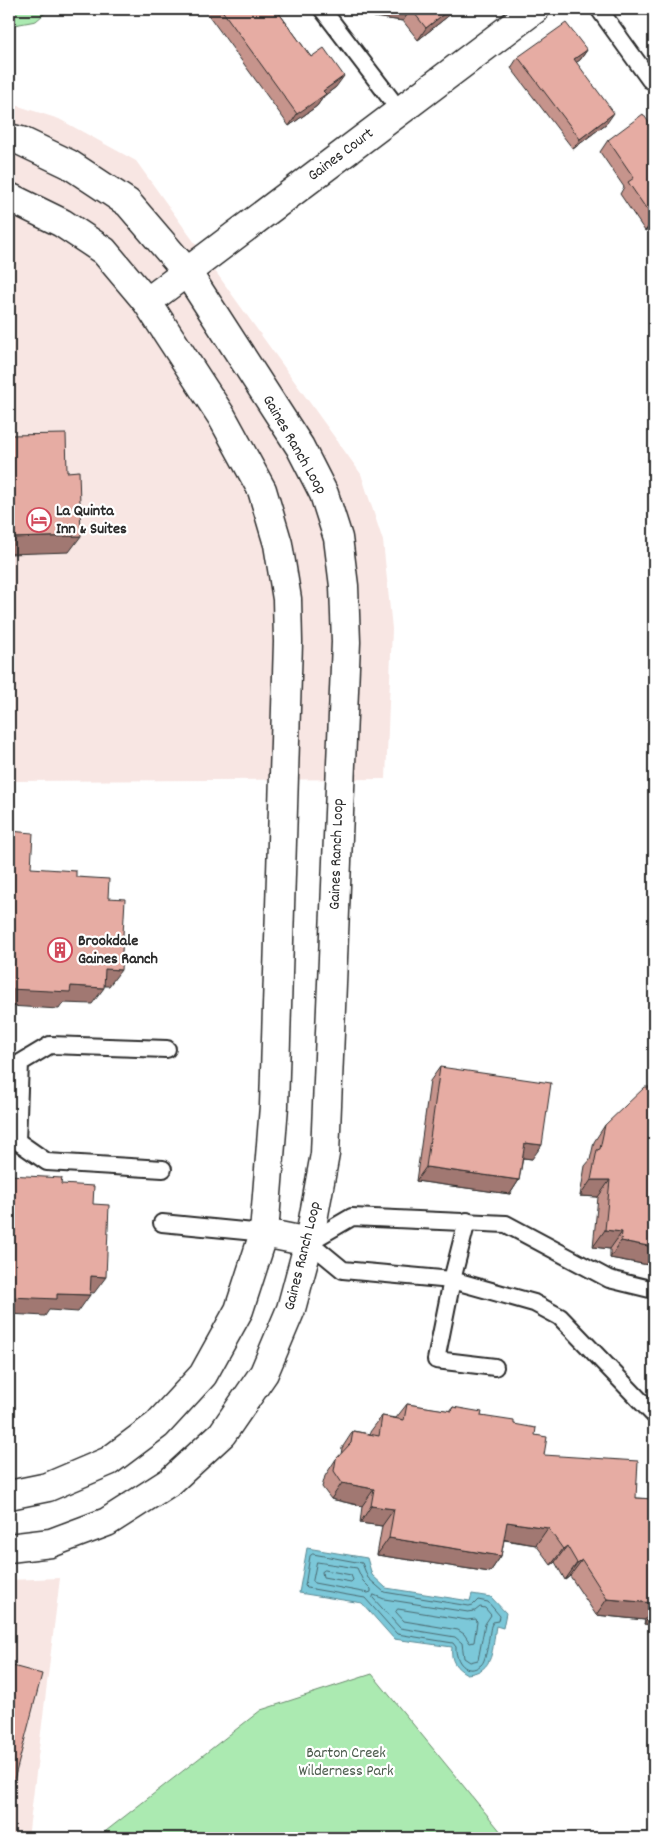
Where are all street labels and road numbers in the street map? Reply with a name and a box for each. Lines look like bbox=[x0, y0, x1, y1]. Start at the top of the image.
street label: Gaines Court bbox=[303, 123, 379, 187]
street label: Gaines Ranch Loop bbox=[256, 391, 332, 499]
street label: Gaines Ranch Loop bbox=[324, 798, 350, 910]
street label: Gaines Ranch Loop bbox=[278, 1199, 328, 1313]

